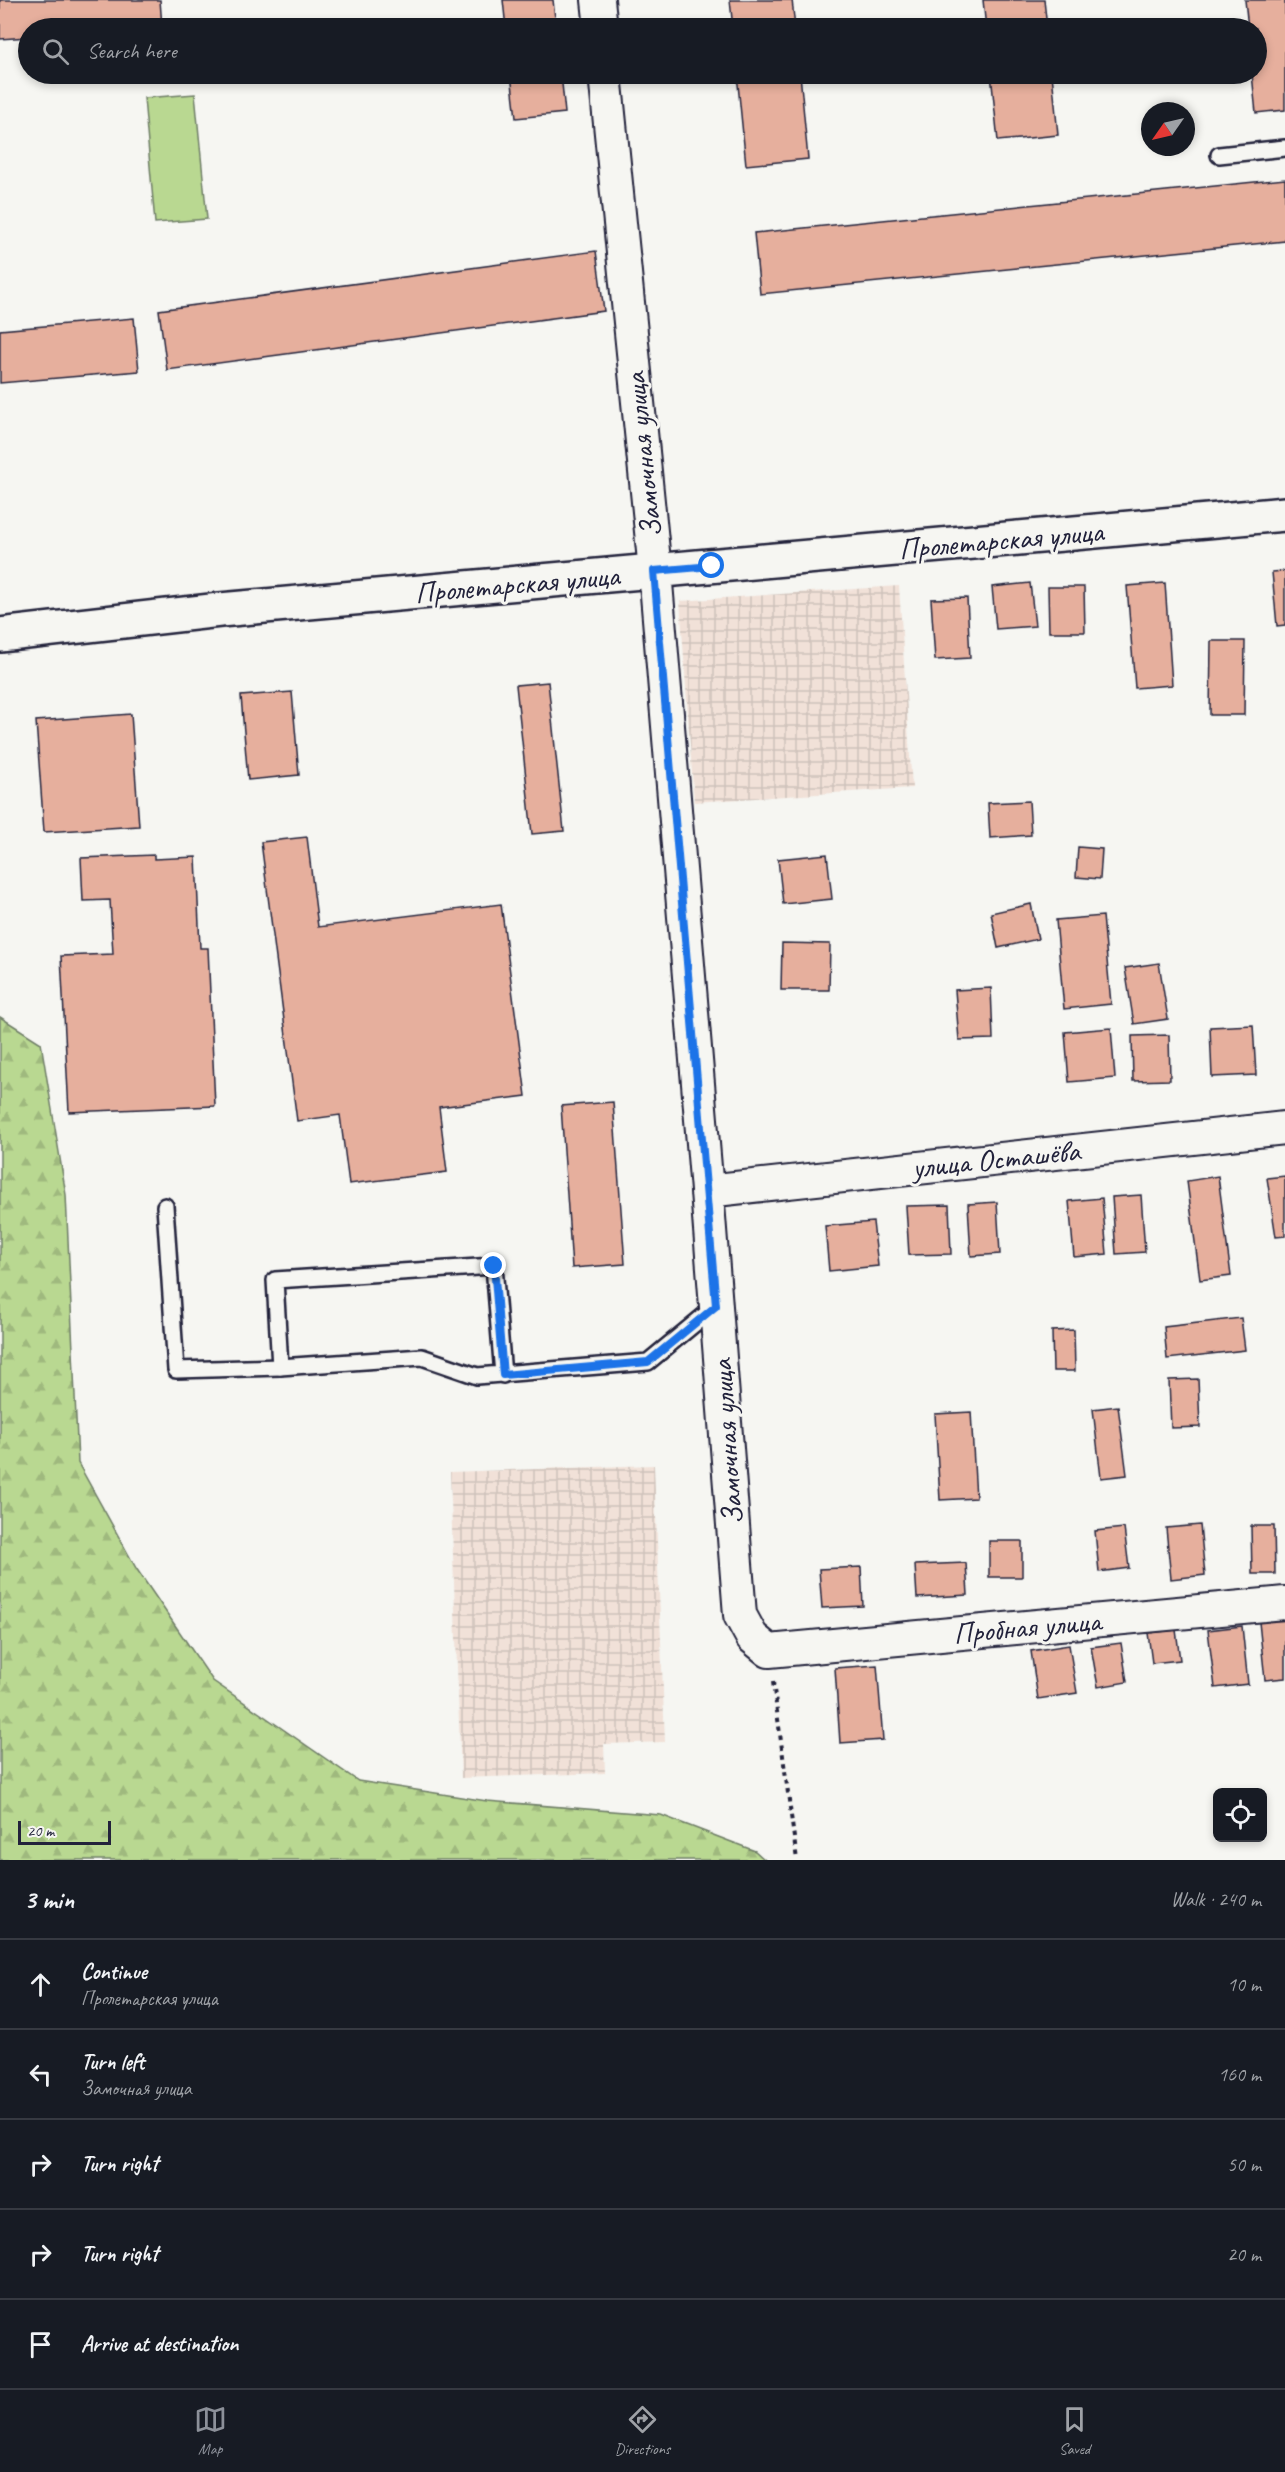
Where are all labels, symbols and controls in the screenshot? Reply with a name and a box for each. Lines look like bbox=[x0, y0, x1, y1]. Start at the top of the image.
search box bbox=[18, 18, 1267, 84]
icon: search bbox=[39, 35, 72, 68]
text: Search here bbox=[87, 37, 177, 65]
north arrow bbox=[1141, 102, 1195, 156]
street label: Замочная улица bbox=[615, 369, 671, 539]
street label: Пролетарская улица bbox=[897, 512, 1107, 568]
route start bbox=[698, 552, 724, 578]
street label: Пролетарская улица bbox=[413, 556, 623, 612]
street label: улица Осташёва bbox=[908, 1131, 1084, 1187]
route end bbox=[480, 1252, 506, 1278]
street label: Замочная улица bbox=[702, 1356, 752, 1526]
street label: Пробная улица bbox=[952, 1601, 1105, 1652]
map controls bbox=[1213, 1788, 1267, 1842]
button: locate bbox=[1213, 1788, 1267, 1842]
scale bar bbox=[18, 1818, 111, 1846]
text: 20 m bbox=[27, 1821, 54, 1841]
text: 3 min bbox=[24, 1883, 74, 1916]
text: Walk · 240 m bbox=[1171, 1887, 1261, 1912]
text: Continue bbox=[81, 1958, 147, 1986]
icon: ahead bbox=[24, 1968, 57, 2001]
text: 10 m bbox=[1227, 1972, 1261, 1997]
text: Пролетарская улица bbox=[81, 1986, 218, 2011]
text: Turn left bbox=[81, 2048, 145, 2076]
icon: left bbox=[24, 2058, 57, 2091]
text: 160 m bbox=[1218, 2062, 1261, 2087]
text: Замочная улица bbox=[81, 2076, 191, 2101]
icon: right bbox=[24, 2148, 57, 2181]
text: Turn right bbox=[81, 2150, 158, 2178]
text: 50 m bbox=[1227, 2152, 1261, 2177]
icon: right bbox=[24, 2238, 57, 2271]
text: Turn right bbox=[81, 2240, 158, 2268]
text: 20 m bbox=[1227, 2242, 1261, 2267]
icon: arrive bbox=[24, 2328, 57, 2361]
text: Arrive at destination bbox=[81, 2330, 238, 2358]
tab: Map bbox=[194, 2403, 227, 2459]
tab: Directions bbox=[615, 2403, 670, 2459]
tab: Saved bbox=[1058, 2403, 1091, 2459]

